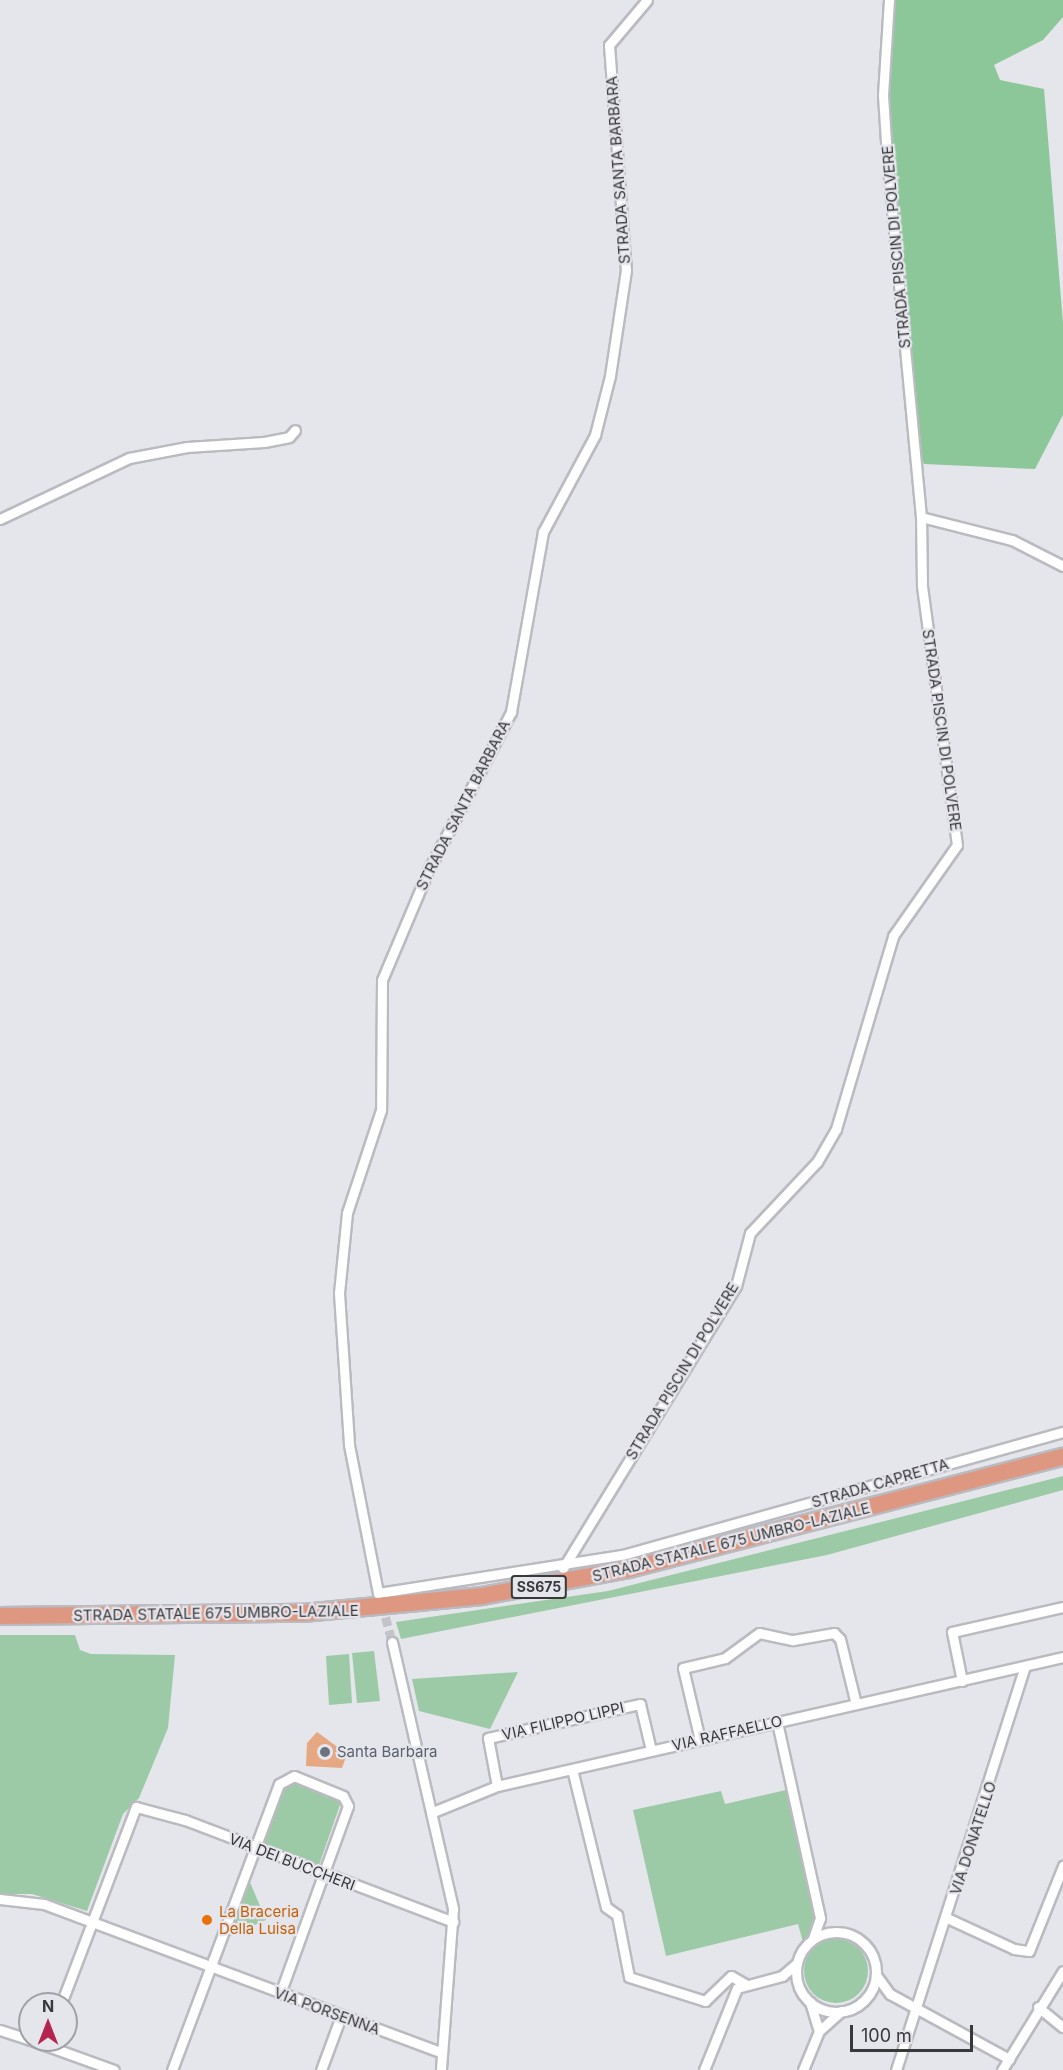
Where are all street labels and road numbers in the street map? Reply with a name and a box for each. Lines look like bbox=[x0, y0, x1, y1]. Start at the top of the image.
street label: STRADA SANTA BARBARA bbox=[602, 75, 634, 265]
street label: STRADA PISCIN DI POLVERE bbox=[878, 145, 914, 349]
street label: STRADA PISCIN DI POLVERE bbox=[919, 628, 965, 832]
street label: STRADA SANTA BARBARA bbox=[412, 717, 514, 893]
street label: STRADA PISCIN DI POLVERE bbox=[622, 1279, 742, 1463]
street label: STRADA CAPRETTA bbox=[809, 1455, 951, 1511]
street label: STRADA STATALE 675 UMBRO-LAZIALE bbox=[590, 1499, 872, 1585]
road number: SS675 bbox=[510, 1576, 568, 1598]
street label: STRADA STATALE 675 UMBRO-LAZIALE bbox=[73, 1602, 359, 1624]
street label: VIA FILIPPO LIPPI bbox=[500, 1698, 626, 1744]
street label: VIA RAFFAELLO bbox=[670, 1712, 784, 1754]
street label: VIA DONATELLO bbox=[946, 1779, 1000, 1897]
street label: VIA DEI BUCCHERI bbox=[226, 1830, 358, 1894]
street label: VIA PORSENNA bbox=[272, 1984, 382, 2038]

